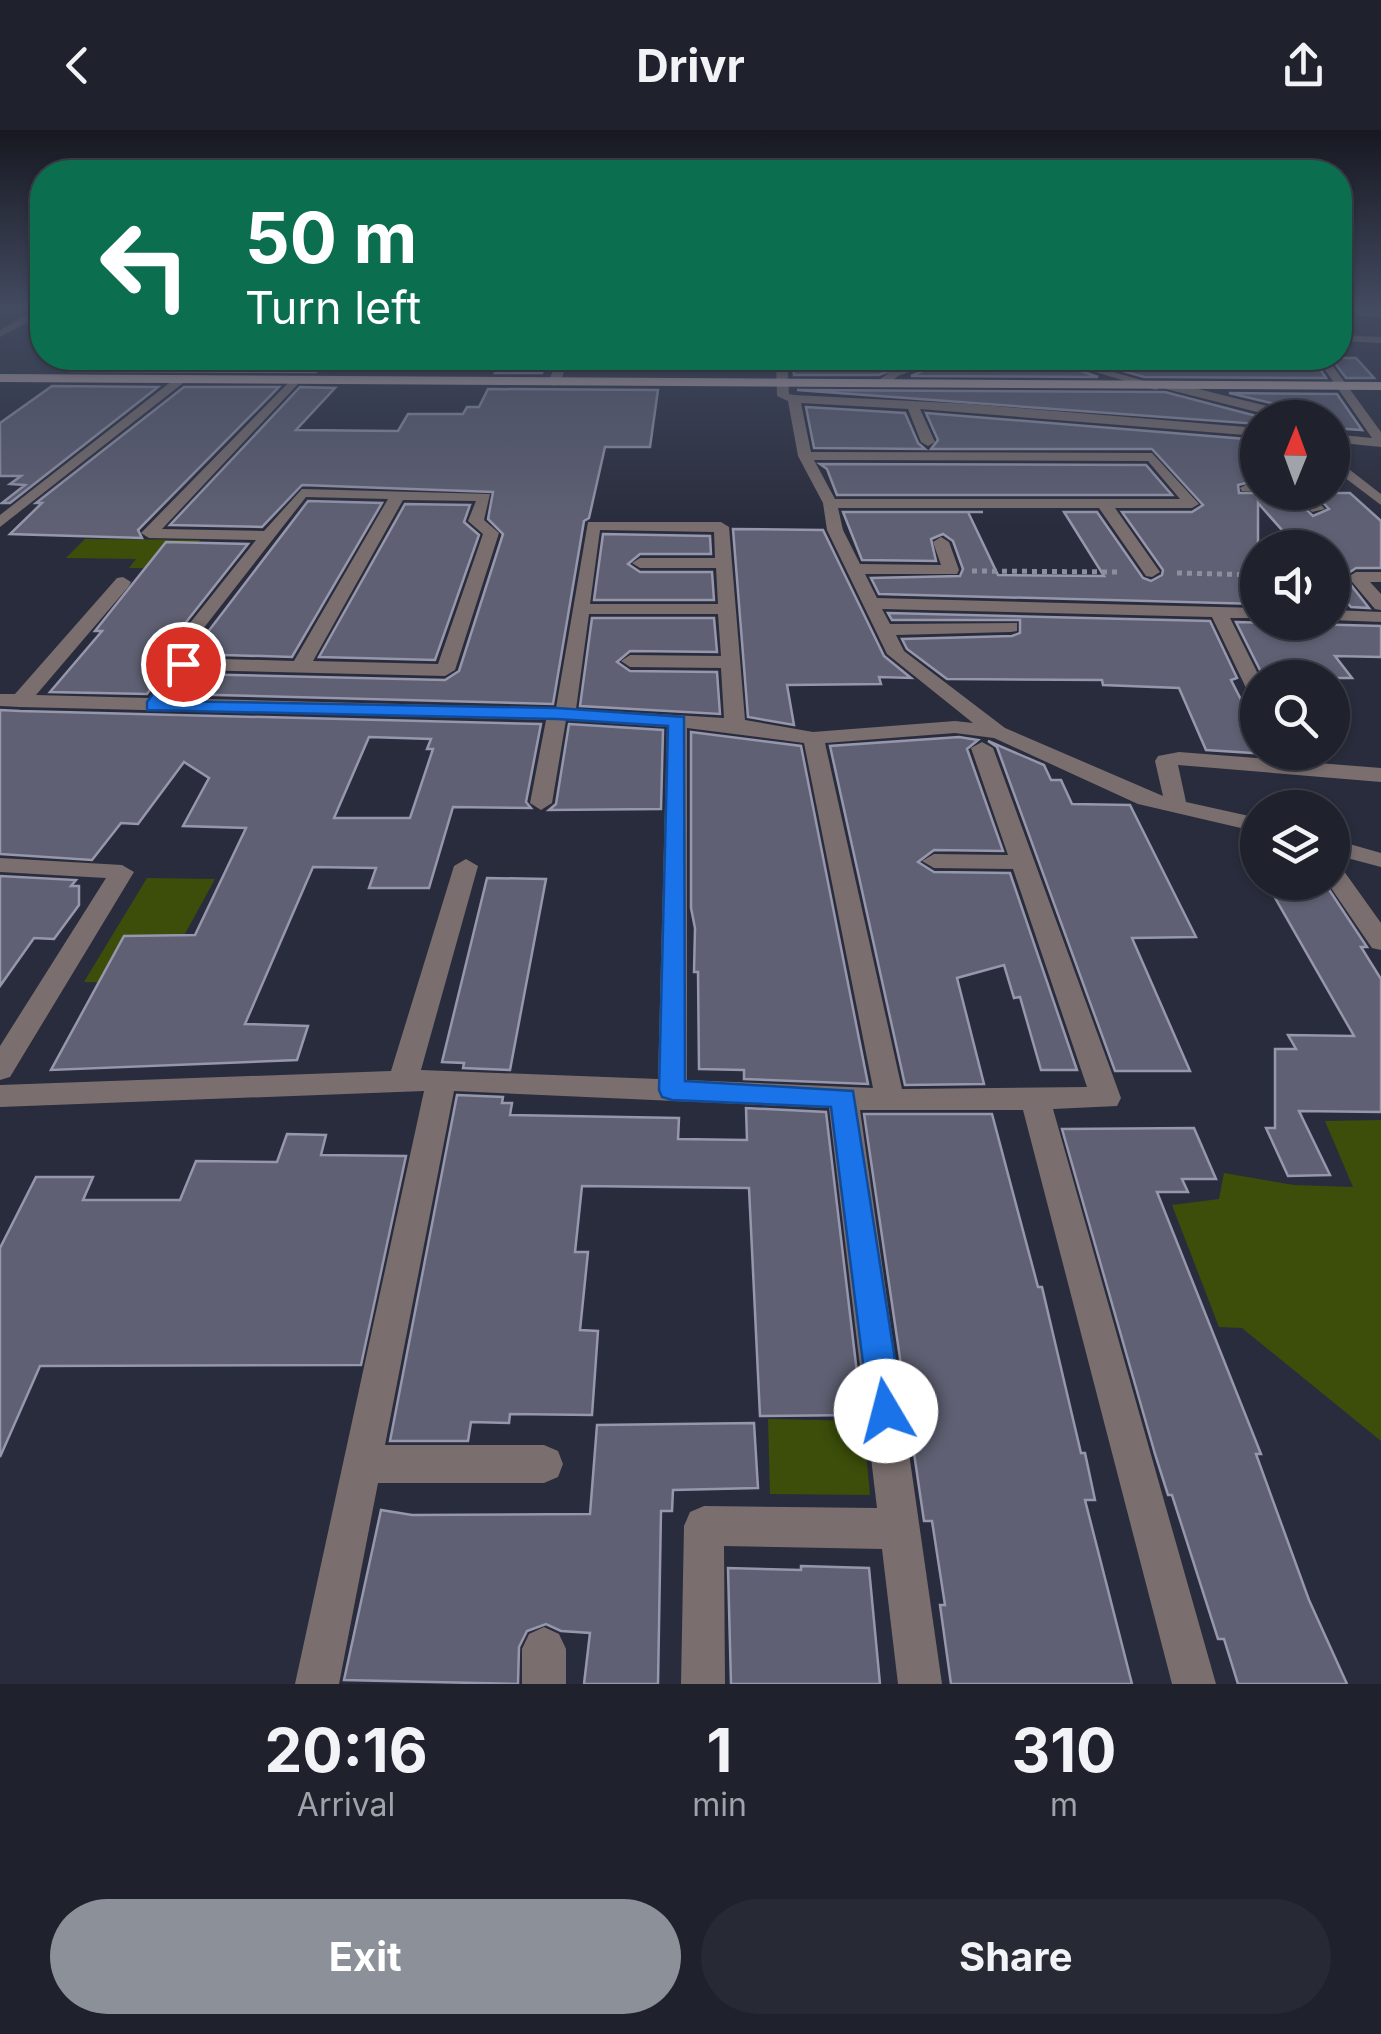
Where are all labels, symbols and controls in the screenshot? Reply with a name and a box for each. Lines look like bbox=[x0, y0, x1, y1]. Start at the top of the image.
icon: back bbox=[50, 38, 105, 93]
text: Drivr bbox=[636, 38, 745, 93]
icon: share bbox=[1276, 38, 1331, 93]
text: 50 m bbox=[245, 195, 417, 280]
icon: left bbox=[80, 200, 210, 330]
text: Turn left bbox=[245, 280, 421, 335]
north arrow bbox=[1240, 400, 1350, 510]
map controls bbox=[1240, 400, 1350, 900]
button: sound bbox=[1240, 530, 1350, 640]
pin bbox=[141, 622, 226, 707]
icon: arrive bbox=[156, 637, 211, 692]
button: search bbox=[1240, 660, 1350, 770]
button: layers bbox=[1240, 790, 1350, 900]
position arrow bbox=[834, 1359, 938, 1463]
text: 20:16 bbox=[265, 1714, 428, 1786]
text: 1 bbox=[707, 1714, 732, 1786]
text: 310 bbox=[1011, 1714, 1116, 1786]
text: Arrival bbox=[297, 1785, 395, 1824]
text: min bbox=[692, 1785, 747, 1824]
text: m bbox=[1050, 1785, 1078, 1824]
button: Exit bbox=[50, 1899, 681, 2014]
button: Share bbox=[701, 1899, 1331, 2014]

